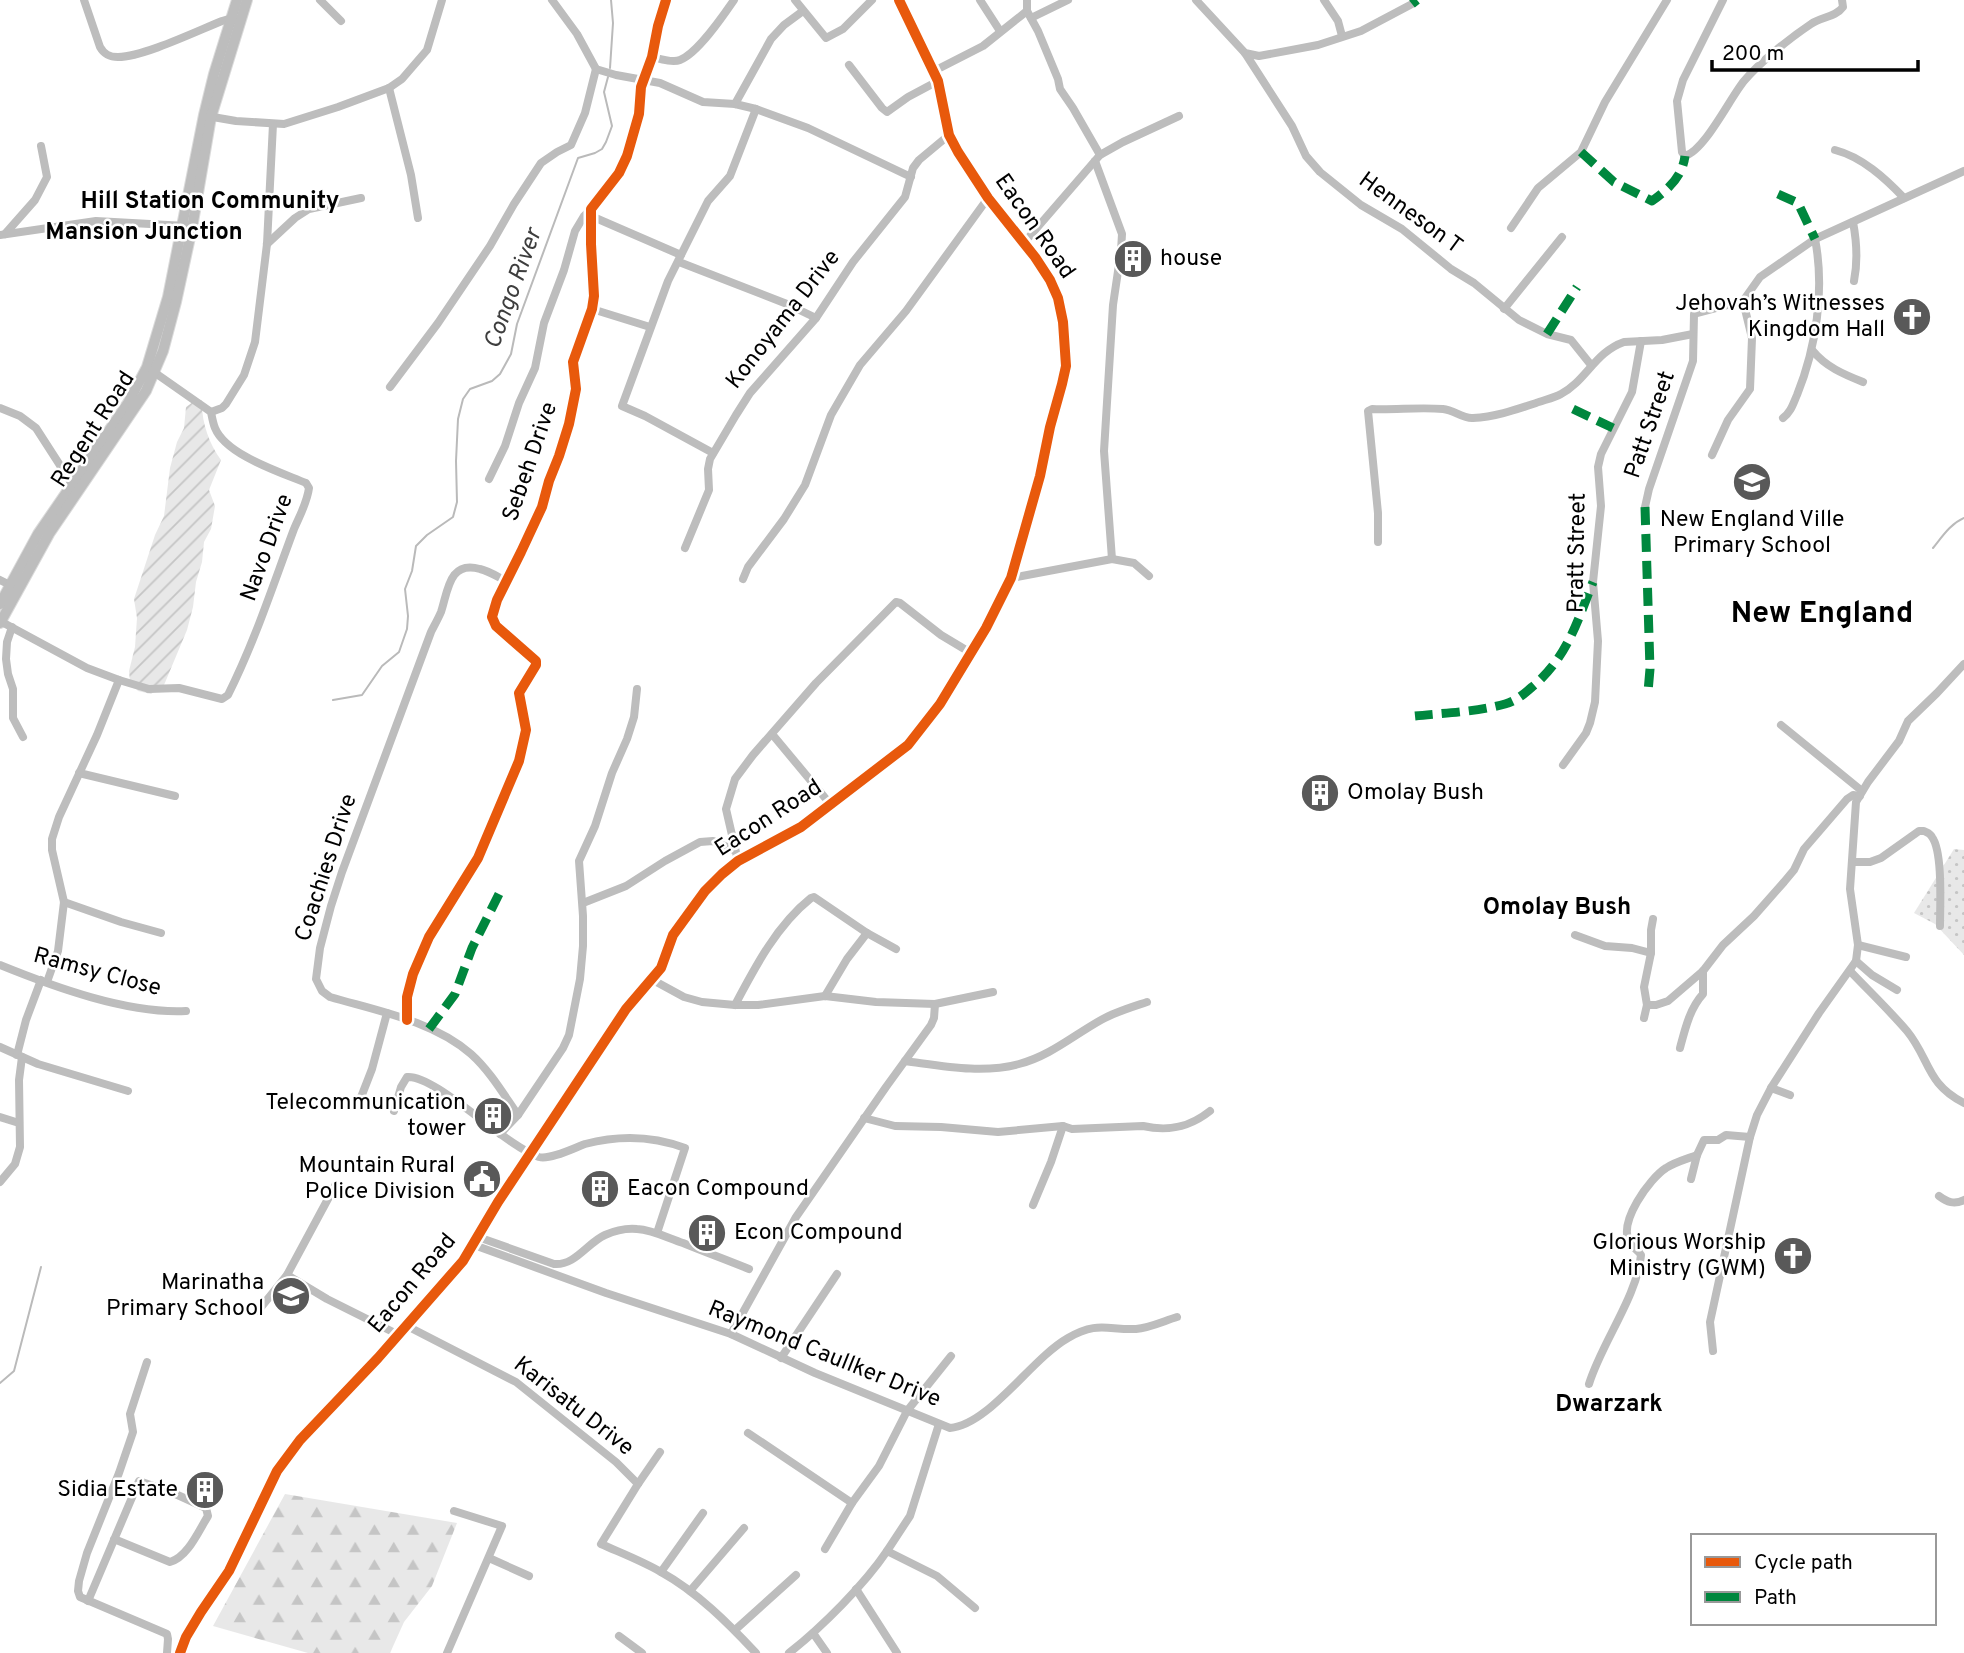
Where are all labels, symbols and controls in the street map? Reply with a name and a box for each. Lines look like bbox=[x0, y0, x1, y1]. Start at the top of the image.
scale bar bbox=[1712, 28, 1918, 72]
text: 200 m bbox=[1722, 41, 1784, 68]
street label: Henneson T bbox=[1352, 167, 1468, 261]
street label: Eacon Road bbox=[987, 169, 1081, 285]
district label: Hill Station Community bbox=[81, 187, 339, 217]
district label: Mansion Junction bbox=[45, 218, 243, 248]
water label: Congo River bbox=[478, 223, 550, 353]
building icon: house bbox=[1112, 238, 1154, 280]
street label: Konoyama Drive bbox=[721, 244, 847, 396]
place label: house bbox=[1160, 245, 1222, 274]
place label: Jehovah’s Witnesses Kingdom Hall bbox=[1675, 290, 1885, 345]
church icon: Jehovah’s Witnesses Kingdom Hall bbox=[1891, 296, 1933, 338]
street label: Regent Road bbox=[46, 366, 142, 494]
street label: Patt Street bbox=[1619, 368, 1683, 482]
street label: Sebeh Drive bbox=[497, 399, 565, 525]
school or university icon: New England Ville Primary School bbox=[1731, 461, 1773, 503]
street label: Navo Drive bbox=[235, 490, 301, 606]
street label: Pratt Street bbox=[1562, 493, 1594, 613]
place label: New England Ville Primary School bbox=[1660, 506, 1844, 561]
district label: New England bbox=[1731, 596, 1913, 633]
building icon: Omolay Bush bbox=[1299, 772, 1341, 814]
street label: Eacon Road bbox=[710, 774, 828, 864]
place label: Omolay Bush bbox=[1347, 779, 1484, 808]
street label: Coachies Drive bbox=[289, 790, 365, 946]
district label: Omolay Bush bbox=[1483, 893, 1631, 923]
street label: Ramsy Close bbox=[30, 942, 164, 1004]
place label: Telecommunication tower bbox=[265, 1089, 466, 1144]
building icon: Telecommunication tower bbox=[472, 1095, 514, 1137]
place label: Mountain Rural Police Division bbox=[298, 1152, 455, 1207]
public building icon: Mountain Rural Police Division bbox=[461, 1158, 503, 1200]
building icon: Eacon Compound bbox=[579, 1168, 621, 1210]
place label: Eacon Compound bbox=[627, 1175, 809, 1204]
building icon: Econ Compound bbox=[686, 1212, 728, 1254]
place label: Econ Compound bbox=[734, 1219, 903, 1248]
street label: Eacon Road bbox=[363, 1228, 463, 1340]
place label: Glorious Worship Ministry (GWM) bbox=[1592, 1229, 1766, 1284]
church icon: Glorious Worship Ministry (GWM) bbox=[1772, 1235, 1814, 1277]
place label: Marinatha Primary School bbox=[106, 1269, 264, 1324]
school or university icon: Marinatha Primary School bbox=[270, 1275, 312, 1317]
street label: Raymond Caullker Drive bbox=[703, 1295, 945, 1415]
street label: Karisatu Drive bbox=[507, 1351, 639, 1463]
district label: Dwarzark bbox=[1555, 1390, 1663, 1420]
building icon: Sidia Estate bbox=[184, 1469, 226, 1511]
place label: Sidia Estate bbox=[57, 1476, 178, 1505]
legend bbox=[1691, 1534, 1936, 1625]
text: Cycle path bbox=[1754, 1550, 1853, 1577]
text: Path bbox=[1754, 1585, 1797, 1612]

